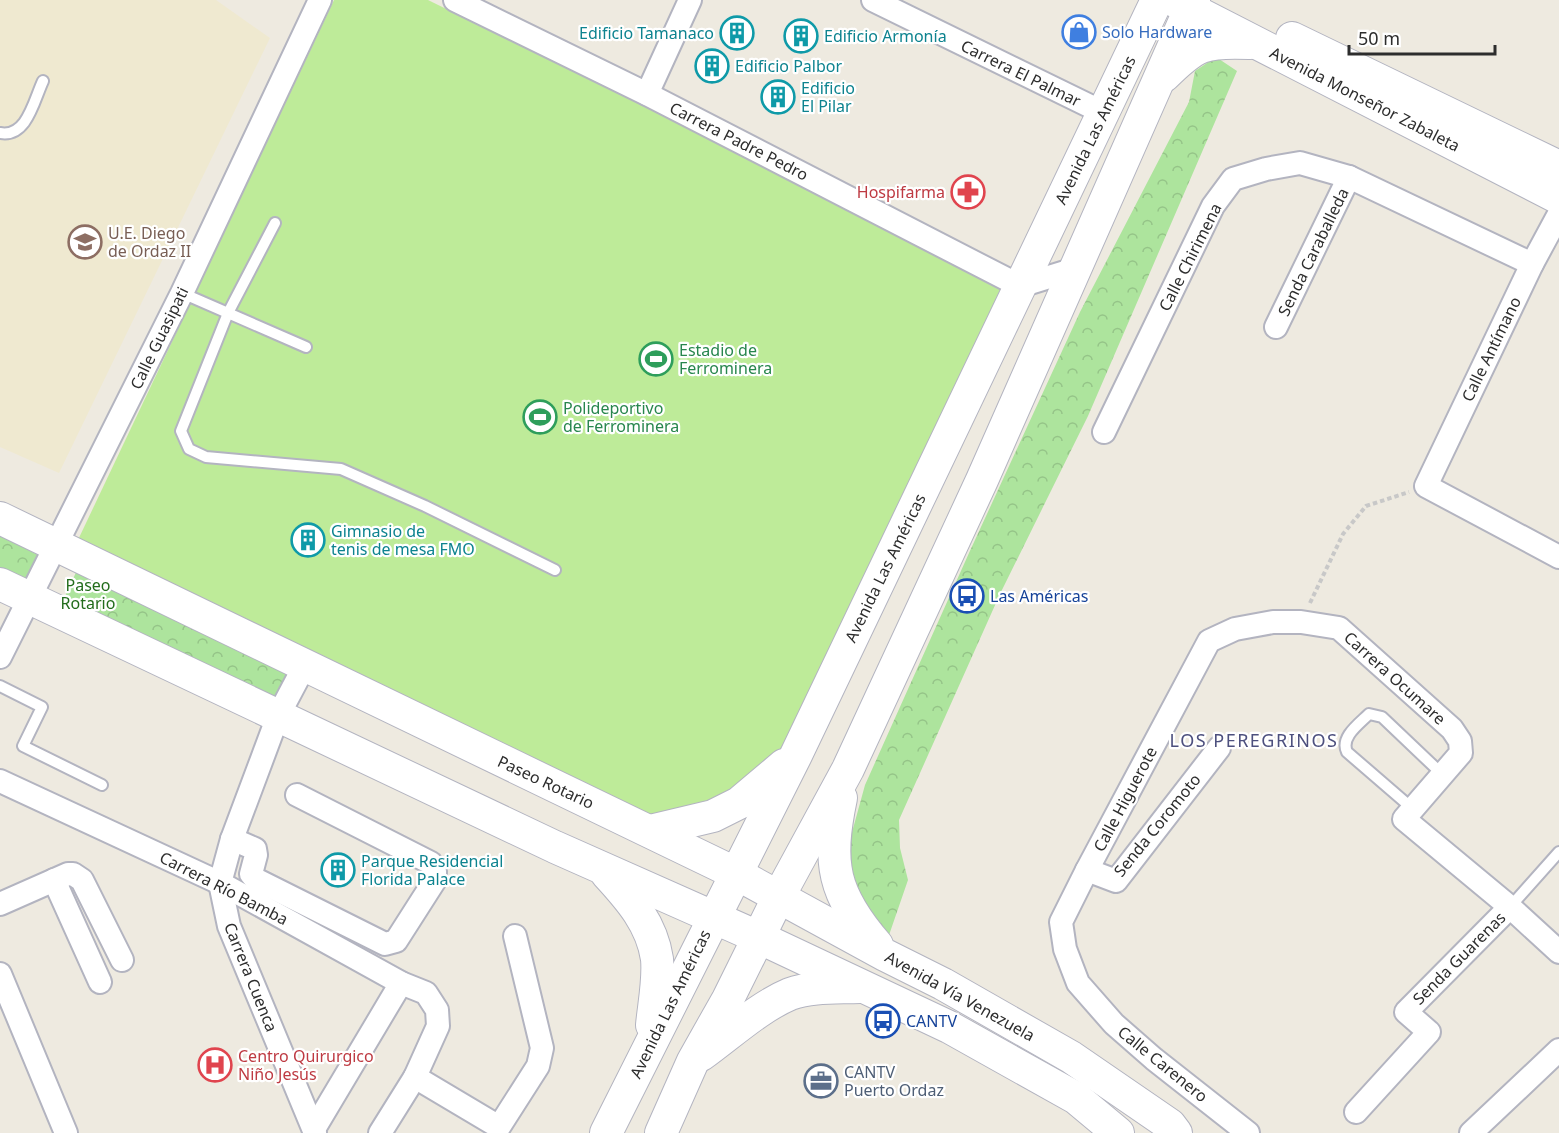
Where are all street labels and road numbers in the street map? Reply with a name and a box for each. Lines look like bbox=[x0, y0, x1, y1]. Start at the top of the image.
street label: Carrera El Palmar bbox=[957, 34, 1085, 112]
street label: Avenida Monseñor Zabaleta bbox=[1266, 41, 1464, 157]
street label: Avenida Las Américas bbox=[1049, 52, 1141, 208]
street label: Carrera Padre Pedro bbox=[666, 96, 812, 186]
street label: Senda Caraballeda bbox=[1272, 184, 1354, 320]
street label: Calle Chirimena bbox=[1153, 199, 1227, 315]
street label: Calle Guasipati bbox=[125, 283, 193, 393]
street label: Calle Antímano bbox=[1456, 293, 1526, 405]
street label: Avenida Las Américas bbox=[839, 490, 931, 646]
street label: Carrera Ocumare bbox=[1339, 626, 1451, 730]
street label: Calle Higuerote bbox=[1088, 743, 1162, 855]
street label: Paseo Rotario bbox=[494, 750, 598, 814]
street label: Senda Coromoto bbox=[1109, 769, 1205, 881]
street label: Carrera Río Bamba bbox=[156, 846, 292, 930]
street label: Senda Guarenas bbox=[1408, 907, 1510, 1009]
street label: Carrera Cuenca bbox=[219, 919, 283, 1035]
street label: Avenida Las Américas bbox=[624, 926, 716, 1082]
street label: Avenida Vía Venezuela bbox=[881, 946, 1039, 1046]
street label: Calle Carenero bbox=[1113, 1021, 1213, 1107]

